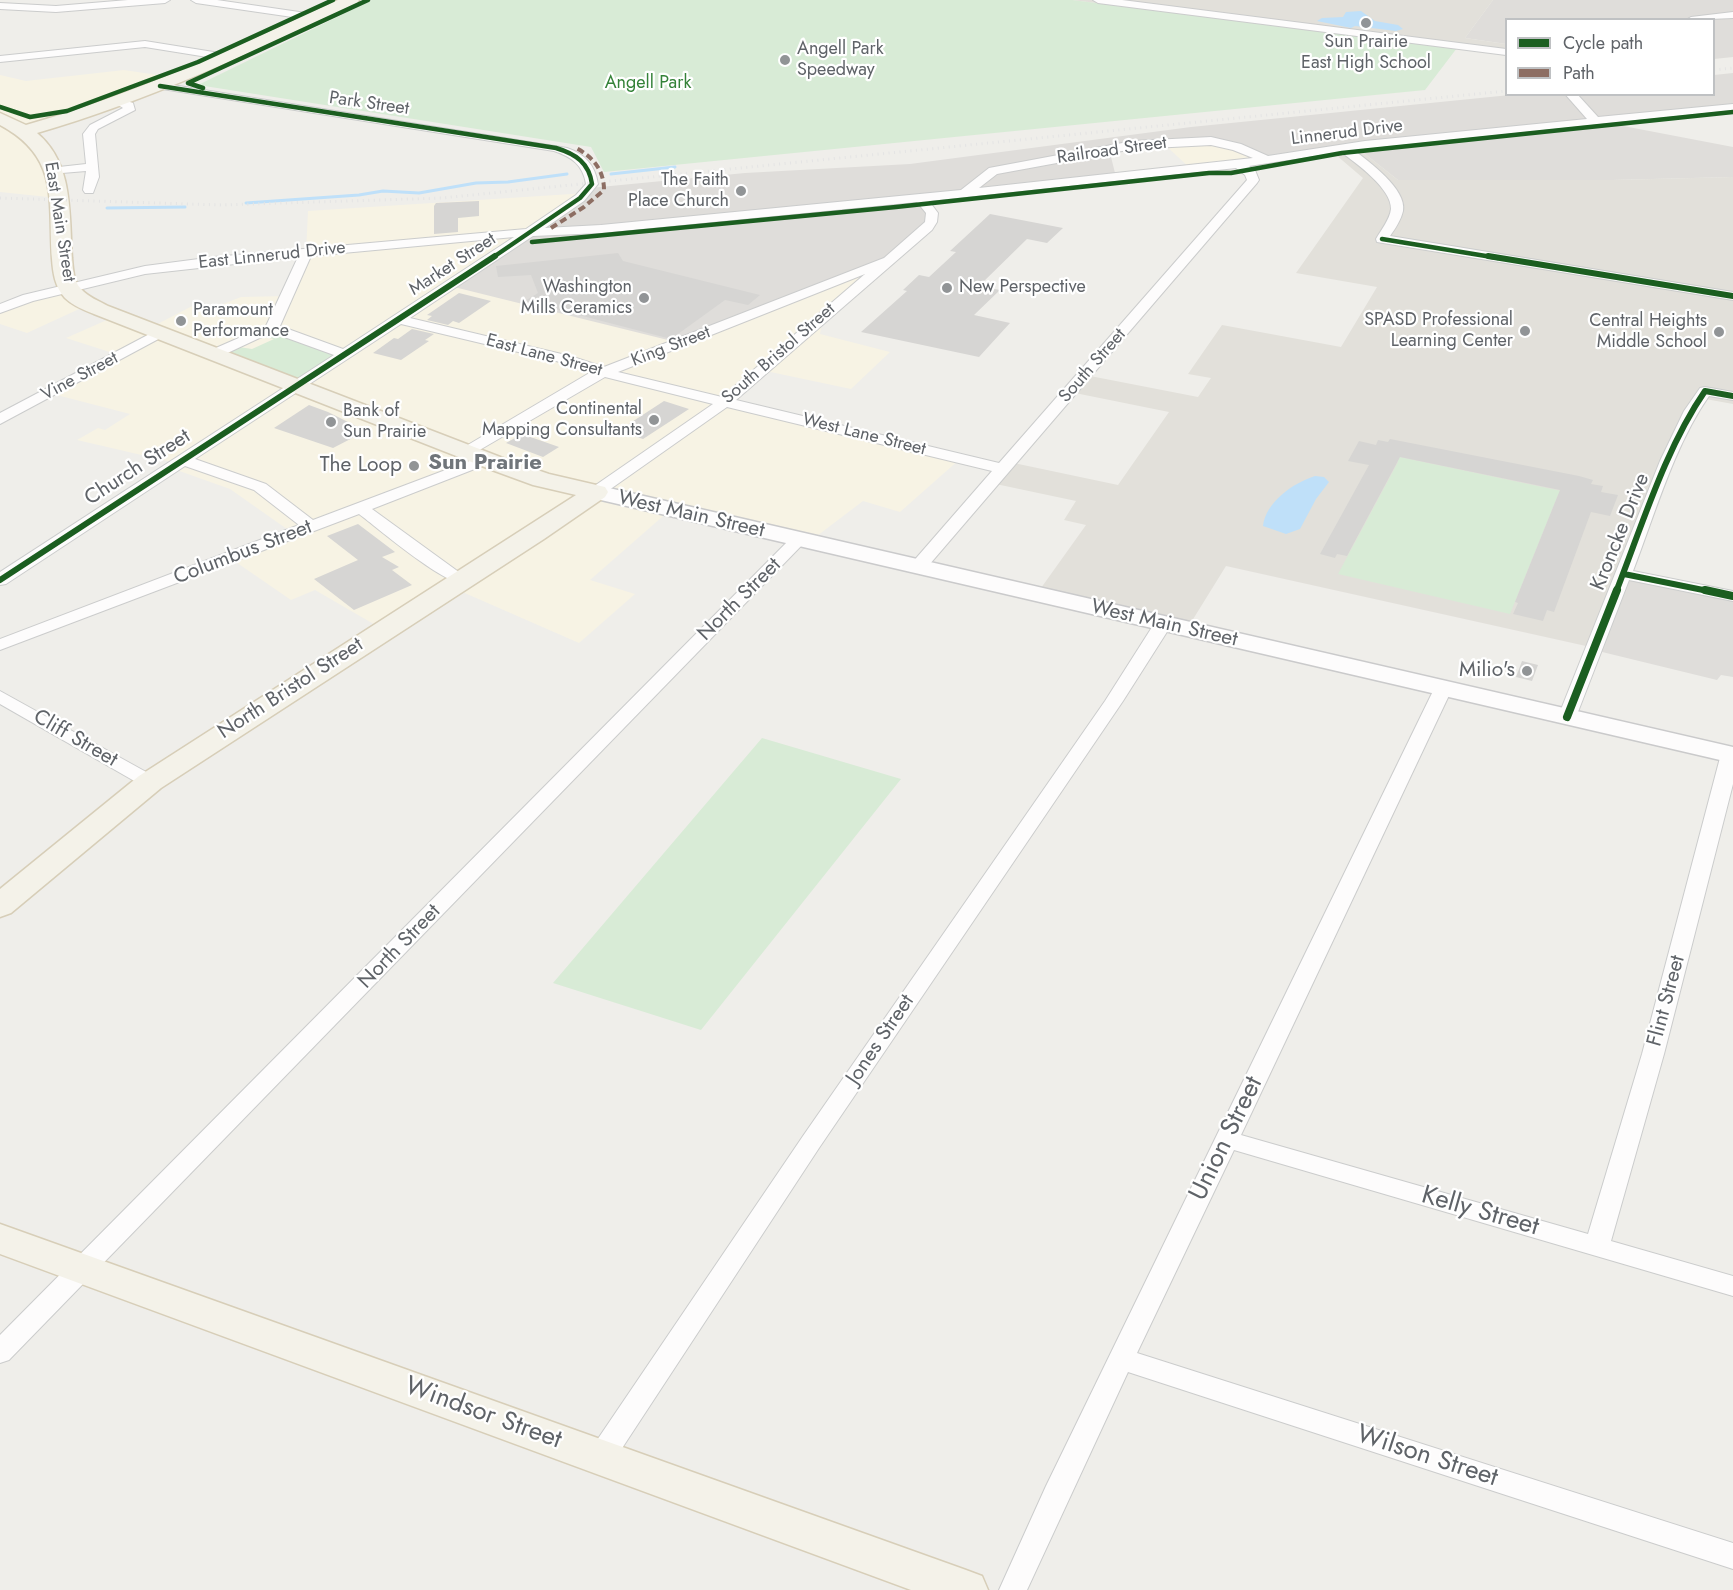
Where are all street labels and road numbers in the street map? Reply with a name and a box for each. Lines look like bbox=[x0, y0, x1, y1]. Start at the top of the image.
street label: Park Street bbox=[328, 88, 410, 120]
street label: Linnerud Drive bbox=[1290, 115, 1404, 151]
street label: Railroad Street bbox=[1056, 133, 1168, 169]
street label: East Main Street bbox=[39, 160, 79, 284]
street label: Market Street bbox=[406, 229, 500, 301]
street label: East Linnerud Drive bbox=[197, 238, 347, 274]
street label: South Bristol Street bbox=[718, 299, 840, 409]
street label: King Street bbox=[628, 322, 714, 372]
street label: South Street bbox=[1055, 324, 1131, 408]
street label: East Lane Street bbox=[484, 330, 604, 382]
street label: Vine Street bbox=[38, 348, 122, 406]
street label: West Lane Street bbox=[800, 409, 928, 461]
street label: Church Street bbox=[80, 425, 196, 511]
street label: Kroncke Drive bbox=[1586, 470, 1656, 594]
street label: West Main Street bbox=[615, 486, 767, 544]
street label: Columbus Street bbox=[170, 515, 316, 591]
street label: North Street bbox=[693, 553, 787, 647]
street label: West Main Street bbox=[1088, 595, 1240, 653]
street label: North Bristol Street bbox=[214, 633, 368, 745]
street label: Cliff Street bbox=[28, 705, 122, 773]
street label: North Street bbox=[354, 900, 446, 994]
street label: Flint Street bbox=[1643, 953, 1691, 1049]
street label: Jones Street bbox=[842, 990, 920, 1090]
street label: Union Street bbox=[1184, 1072, 1270, 1206]
street label: Kelly Street bbox=[1418, 1180, 1542, 1244]
street label: Windsor Street bbox=[400, 1371, 566, 1457]
street label: Wilson Street bbox=[1352, 1420, 1502, 1494]

